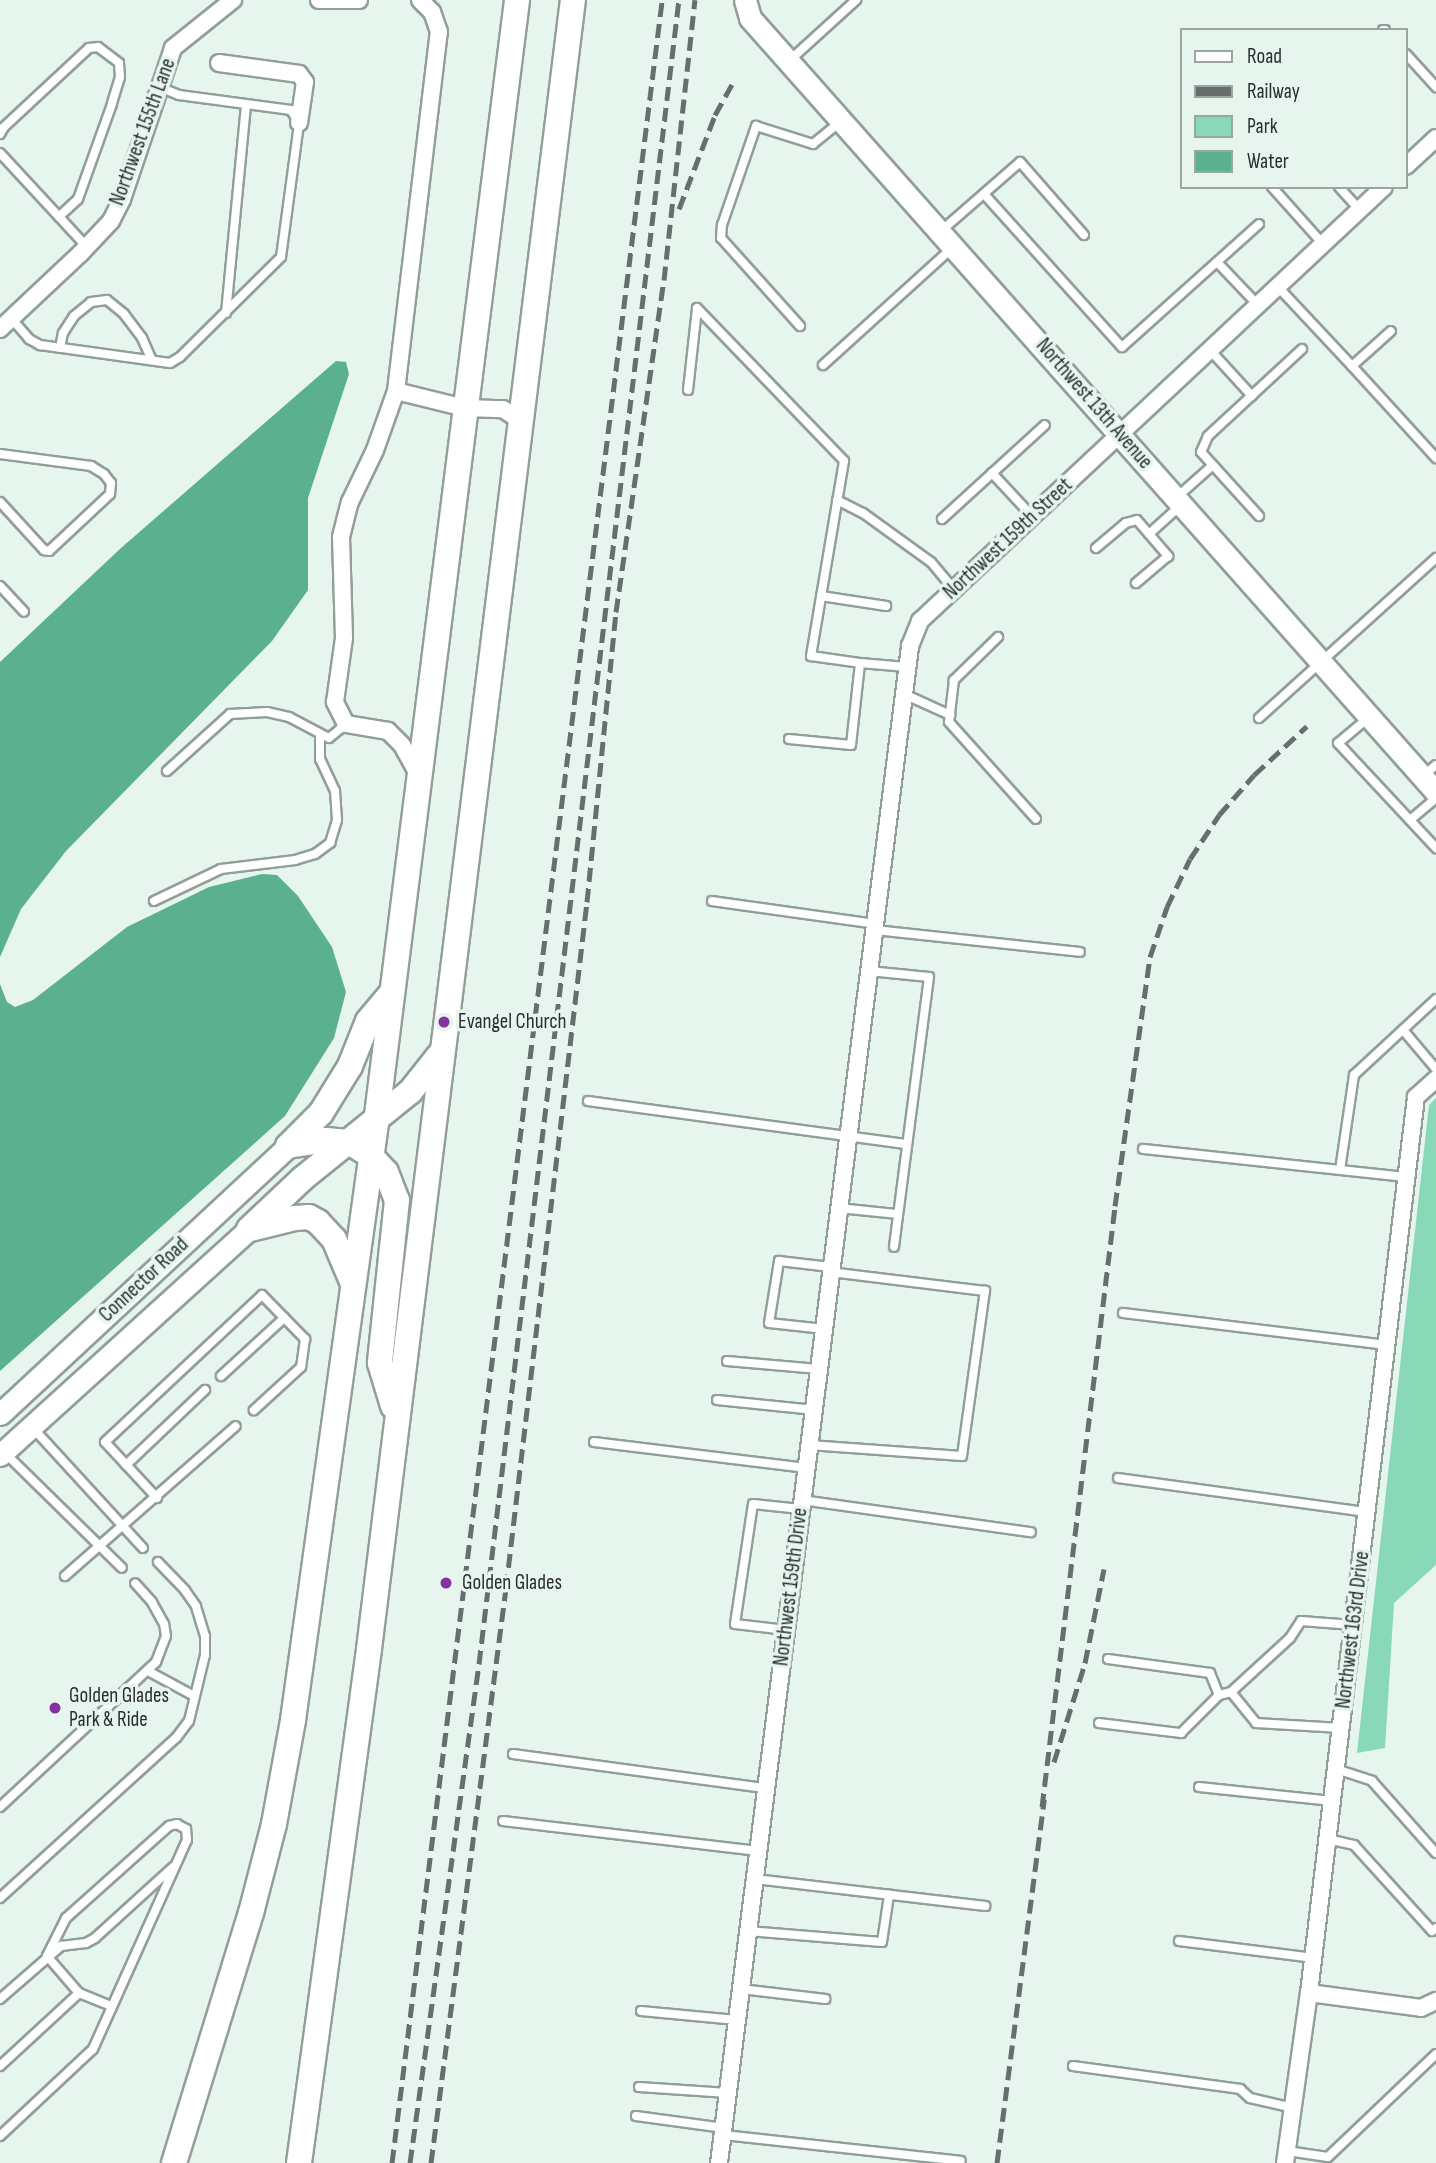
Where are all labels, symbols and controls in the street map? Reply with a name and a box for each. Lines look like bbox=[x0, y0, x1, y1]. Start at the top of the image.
legend bbox=[1180, 28, 1408, 189]
text: Road bbox=[1247, 44, 1282, 69]
street label: Northwest 155th Lane bbox=[105, 55, 181, 209]
text: Railway bbox=[1247, 79, 1300, 104]
text: Park bbox=[1247, 114, 1278, 139]
text: Water bbox=[1247, 149, 1289, 174]
street label: Northwest 13th Avenue bbox=[1030, 334, 1158, 474]
street label: Northwest 159th Street bbox=[938, 473, 1078, 605]
place label: Evangel Church bbox=[458, 1009, 567, 1035]
marker: Evangel Church bbox=[436, 1014, 452, 1030]
street label: Connector Road bbox=[94, 1232, 194, 1328]
street label: Northwest 159th Drive bbox=[769, 1506, 813, 1668]
street label: Northwest 163rd Drive bbox=[1331, 1550, 1375, 1710]
place label: Golden Glades bbox=[462, 1570, 562, 1596]
marker: Golden Glades bbox=[436, 1573, 456, 1593]
place label: Golden Glades Park & Ride bbox=[69, 1683, 169, 1733]
marker: Golden Glades Park & Ride bbox=[47, 1700, 63, 1716]

